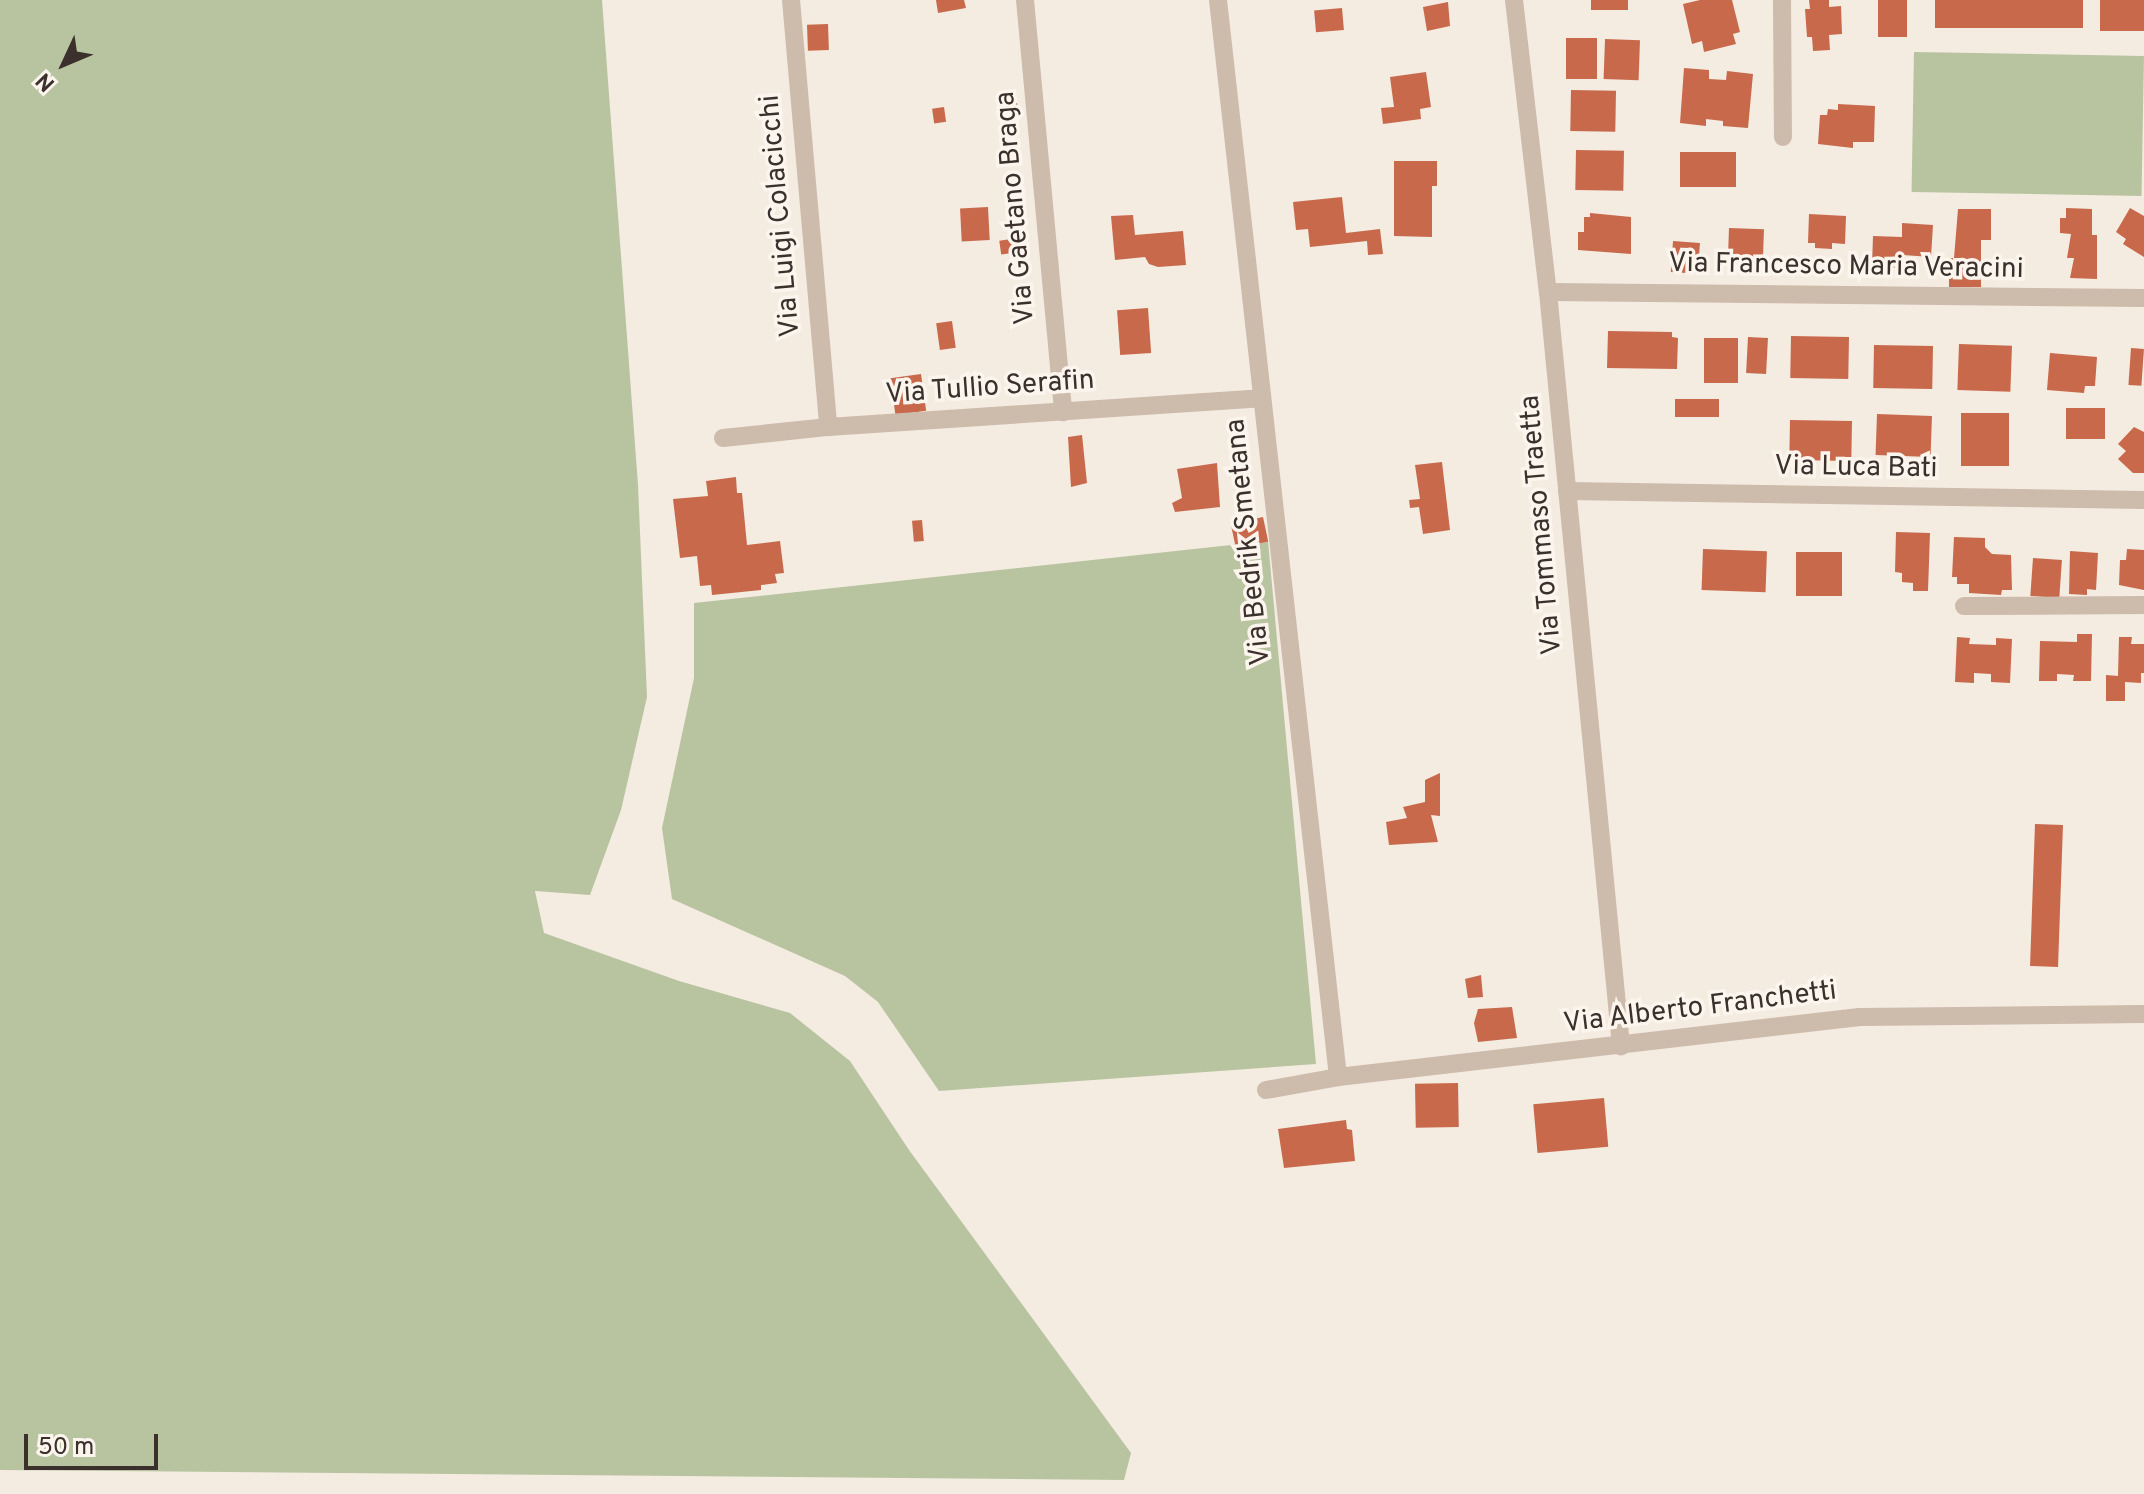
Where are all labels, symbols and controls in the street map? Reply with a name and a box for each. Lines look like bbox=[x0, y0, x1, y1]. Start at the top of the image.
north arrow bbox=[24, 24, 104, 104]
text: N bbox=[31, 66, 62, 96]
street label: Via Gaetano Braga bbox=[989, 90, 1043, 326]
street label: Via Luigi Colacicchi bbox=[754, 93, 808, 339]
street label: Via Francesco Maria Veracini bbox=[1667, 247, 2025, 287]
street label: Via Tullio Serafin bbox=[884, 364, 1096, 412]
street label: Via Tommaso Traetta bbox=[1514, 393, 1570, 657]
street label: Via Bedrik Smetana bbox=[1219, 417, 1279, 667]
street label: Via Luca Bati bbox=[1774, 450, 1938, 486]
street label: Via Alberto Franchetti bbox=[1561, 975, 1839, 1041]
scale bar bbox=[28, 1418, 162, 1468]
text: 50 m bbox=[38, 1433, 94, 1463]

